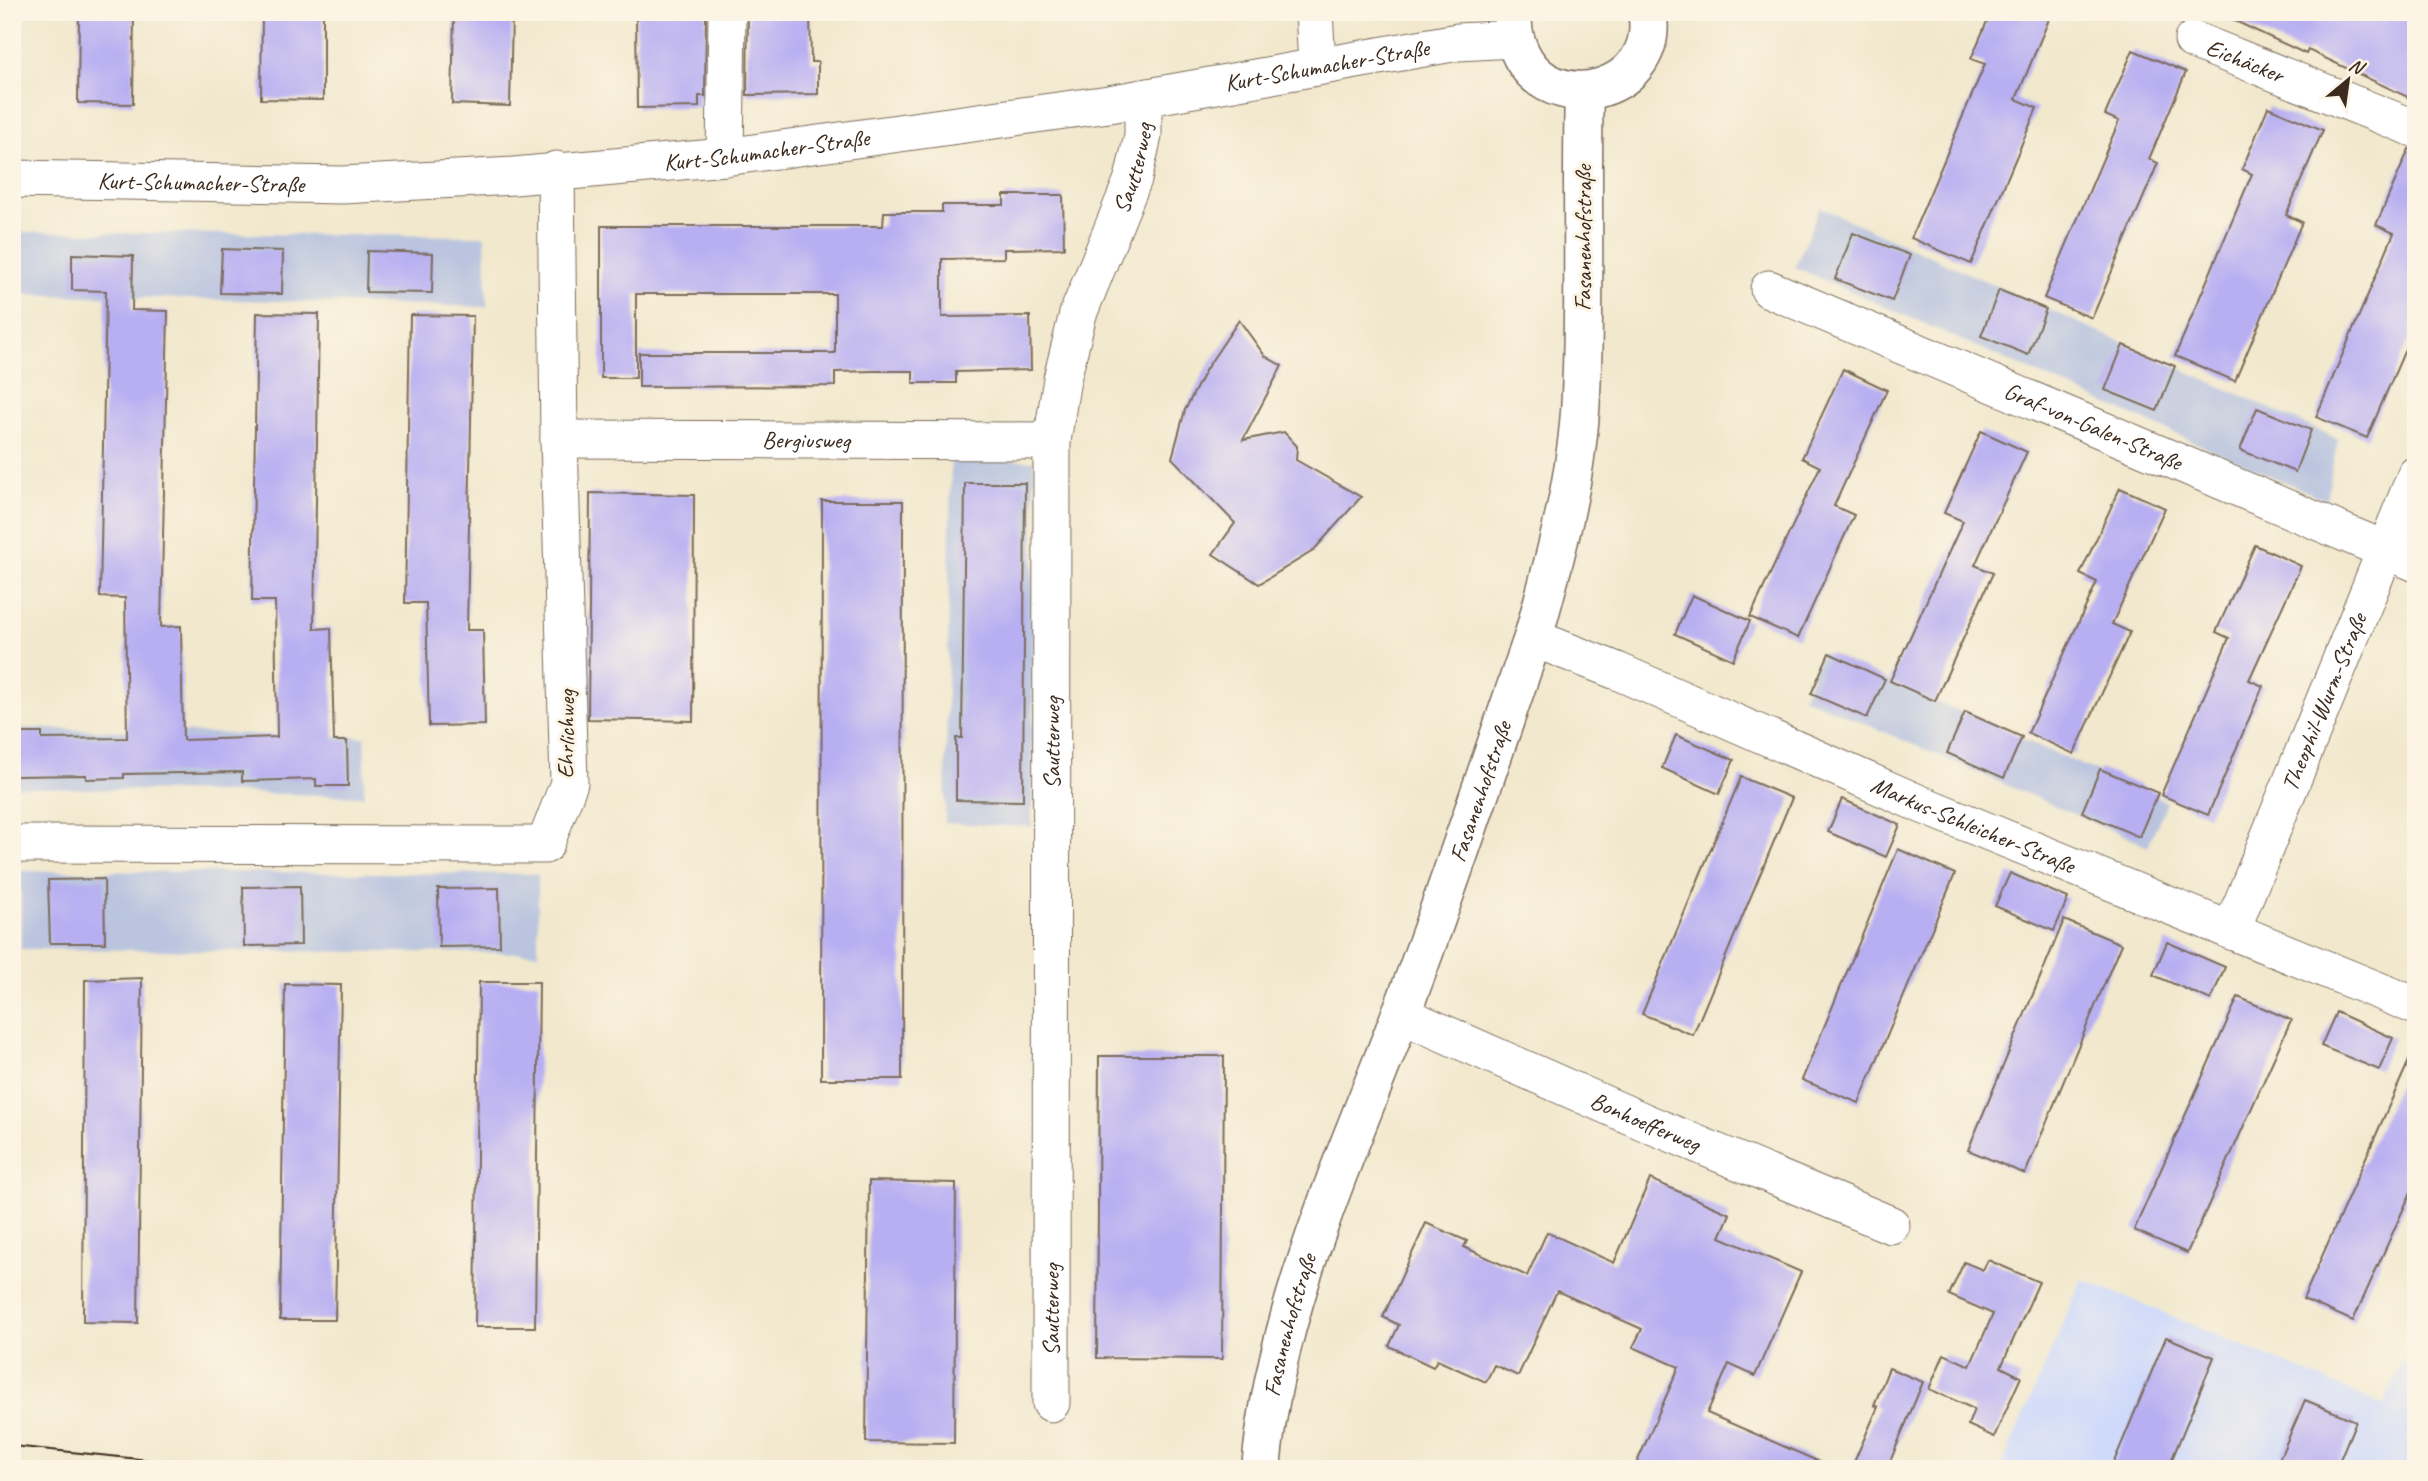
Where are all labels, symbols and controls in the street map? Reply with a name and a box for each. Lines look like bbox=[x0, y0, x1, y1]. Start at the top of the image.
street label: Kurt-Schumacher-Straße bbox=[1222, 32, 1433, 98]
street label: Eichäcker bbox=[2202, 32, 2290, 91]
north arrow bbox=[2312, 46, 2382, 116]
text: N bbox=[2345, 53, 2370, 81]
street label: Sautterweg bbox=[1106, 121, 1159, 218]
street label: Kurt-Schumacher-Straße bbox=[662, 122, 873, 177]
street label: Fasanenhofstraße bbox=[1568, 163, 1598, 311]
street label: Kurt-Schumacher-Straße bbox=[97, 166, 307, 199]
street label: Graf-von-Galen-Straße bbox=[2000, 375, 2188, 478]
street label: Bergiusweg bbox=[762, 425, 852, 455]
street label: Theophil-Wurm-Straße bbox=[2274, 607, 2374, 795]
street label: Ehrlichweg bbox=[551, 688, 581, 779]
street label: Sautterweg bbox=[1037, 695, 1067, 789]
street label: Fasanenhofstraße bbox=[1442, 715, 1519, 866]
street label: Markus-Schleicher-Straße bbox=[1867, 769, 2081, 881]
street label: Bonhoefferweg bbox=[1586, 1085, 1707, 1160]
street label: Fasanenhofstraße bbox=[1256, 1248, 1324, 1399]
street label: Sautterweg bbox=[1036, 1262, 1066, 1356]

